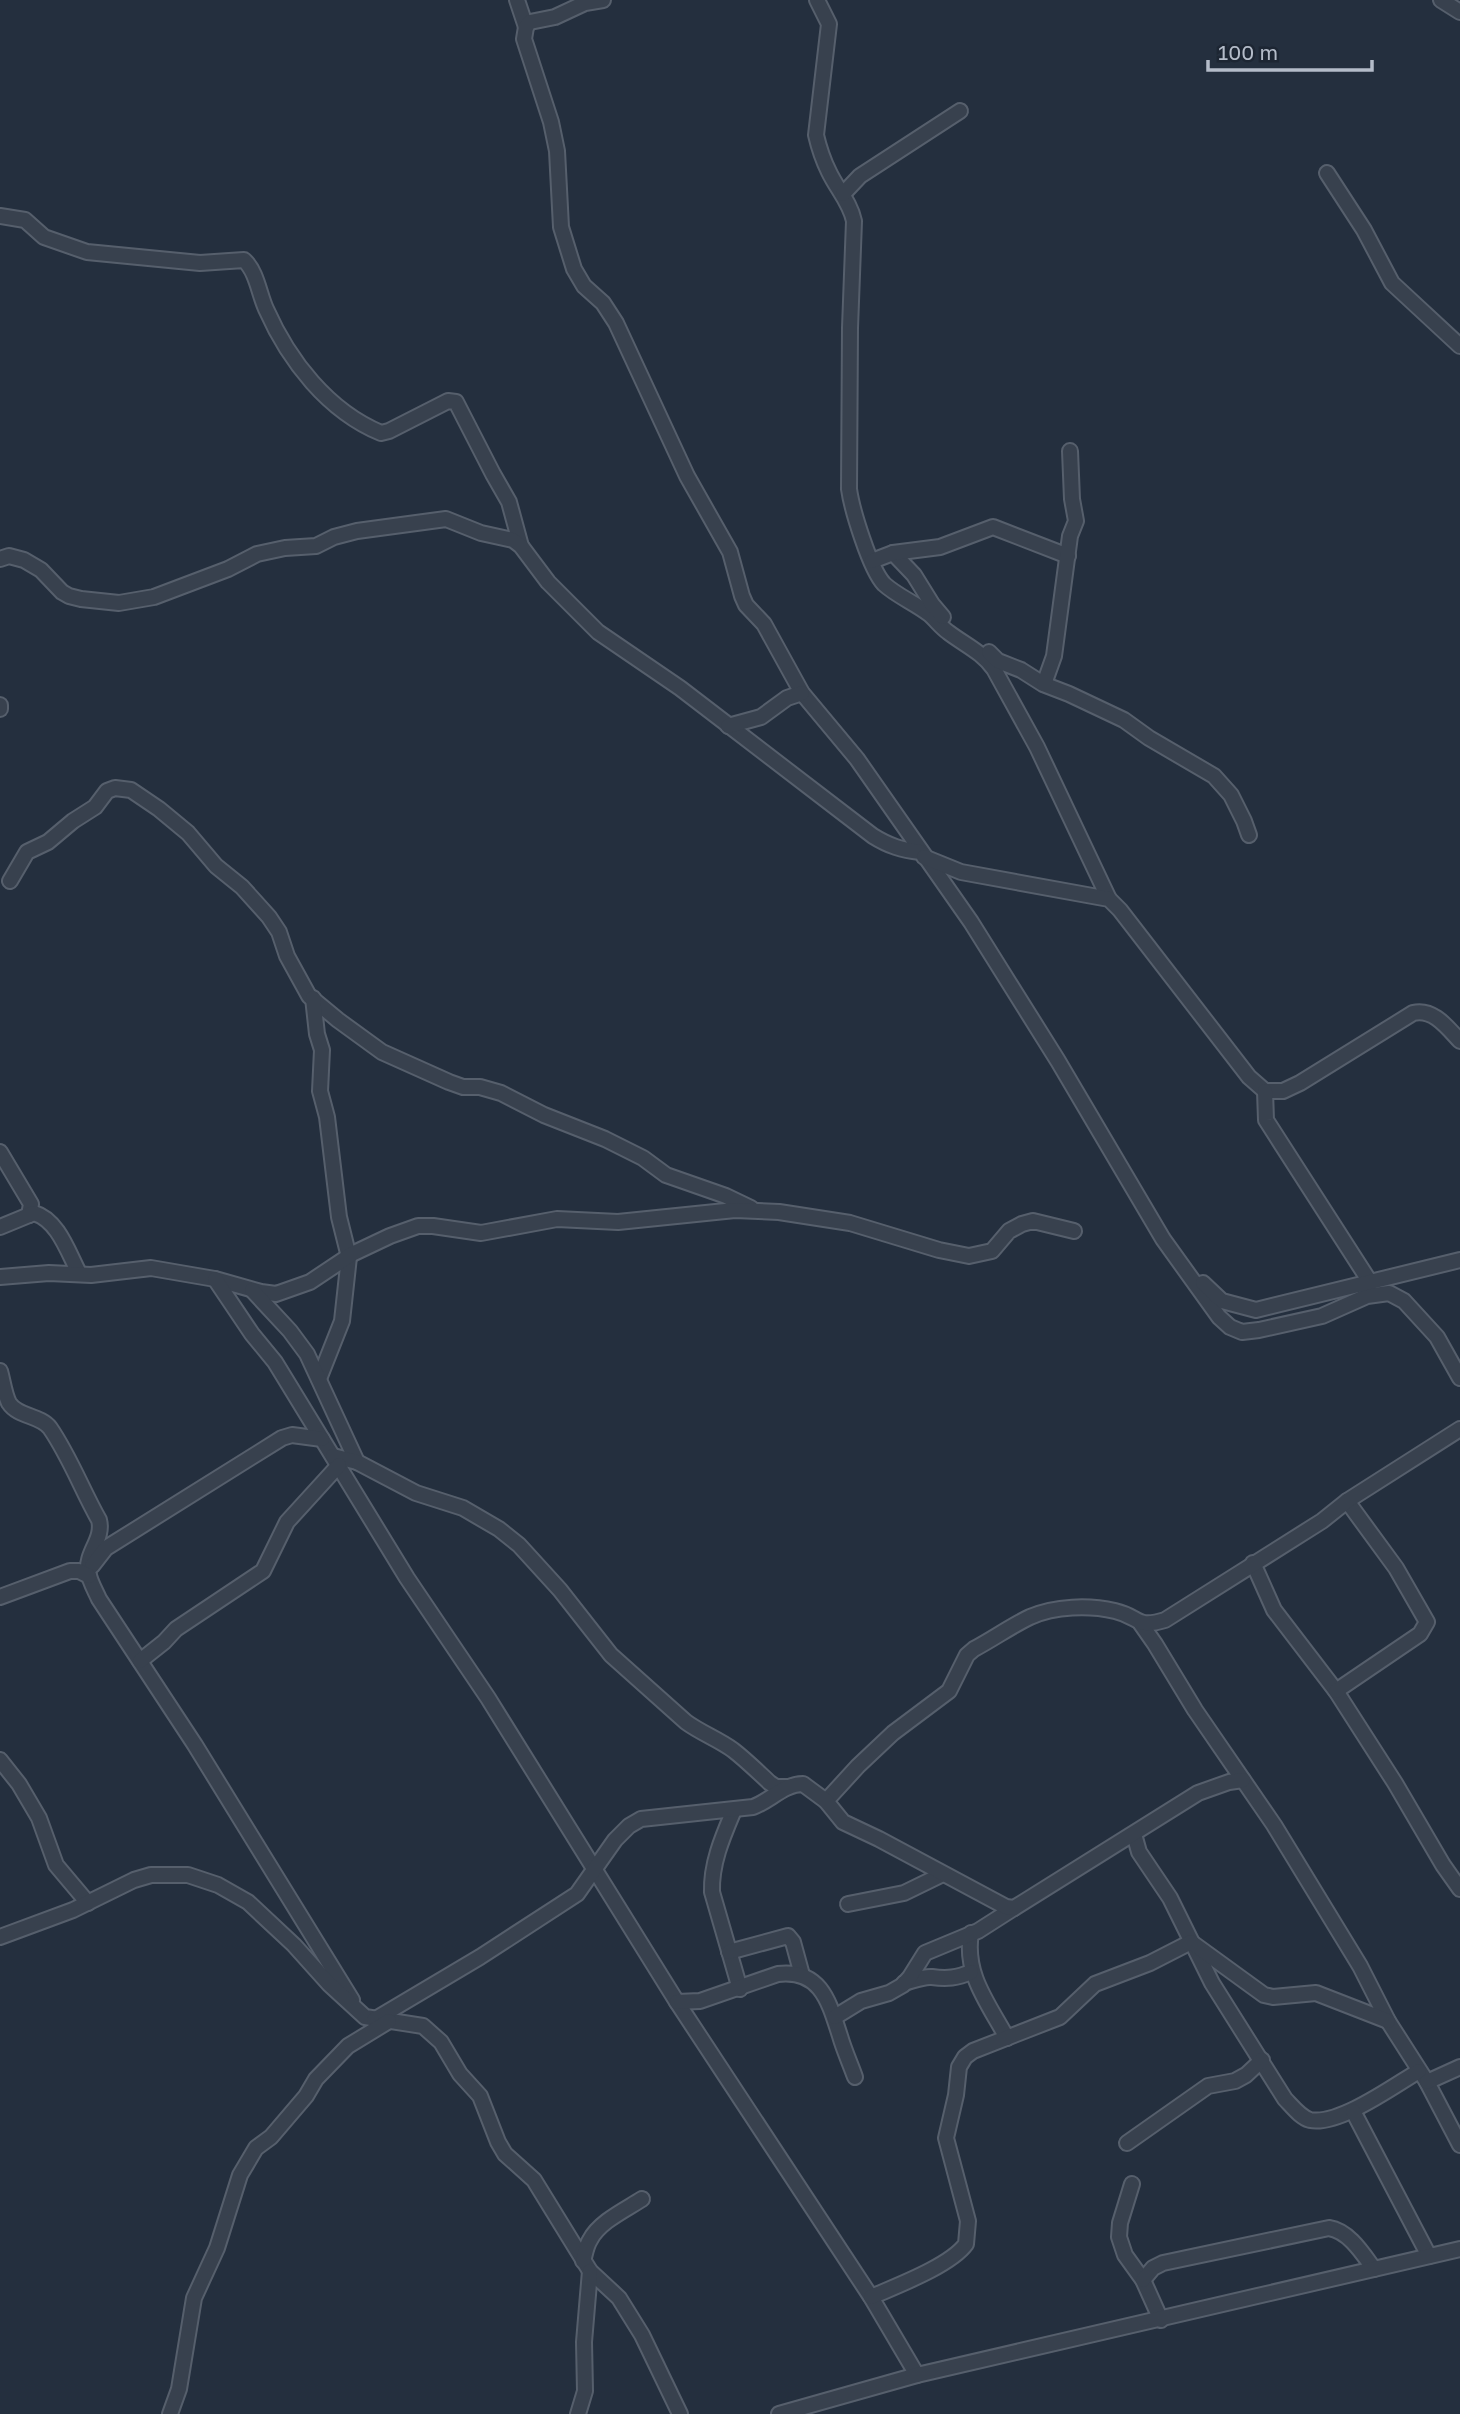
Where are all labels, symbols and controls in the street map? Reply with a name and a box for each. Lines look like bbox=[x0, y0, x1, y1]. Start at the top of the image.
scale bar bbox=[1208, 28, 1372, 72]
text: 100 m bbox=[1218, 39, 1278, 65]

